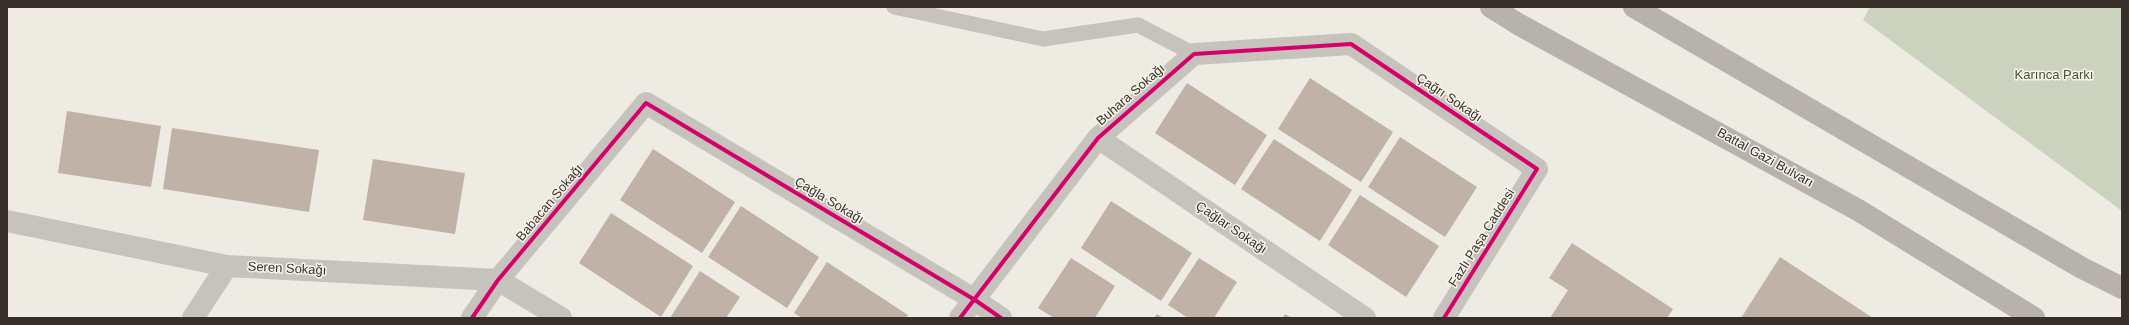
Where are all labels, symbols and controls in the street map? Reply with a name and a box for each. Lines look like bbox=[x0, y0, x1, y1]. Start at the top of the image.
street label: Buhara Sokağı bbox=[1093, 61, 1169, 129]
park label: Karınca Parkı bbox=[2015, 67, 2093, 83]
street label: Çağrı Sokağı bbox=[1413, 70, 1485, 126]
street label: Battal Gazi Bulvarı bbox=[1714, 125, 1816, 191]
street label: Babacan Sokağı bbox=[513, 161, 587, 245]
street label: Çağla Sokağı bbox=[792, 174, 866, 228]
street label: Fazlı Paşa Caddesi bbox=[1446, 186, 1518, 290]
street label: Çağlar Sokağı bbox=[1192, 199, 1270, 257]
street label: Seren Sokağı bbox=[247, 259, 327, 279]

